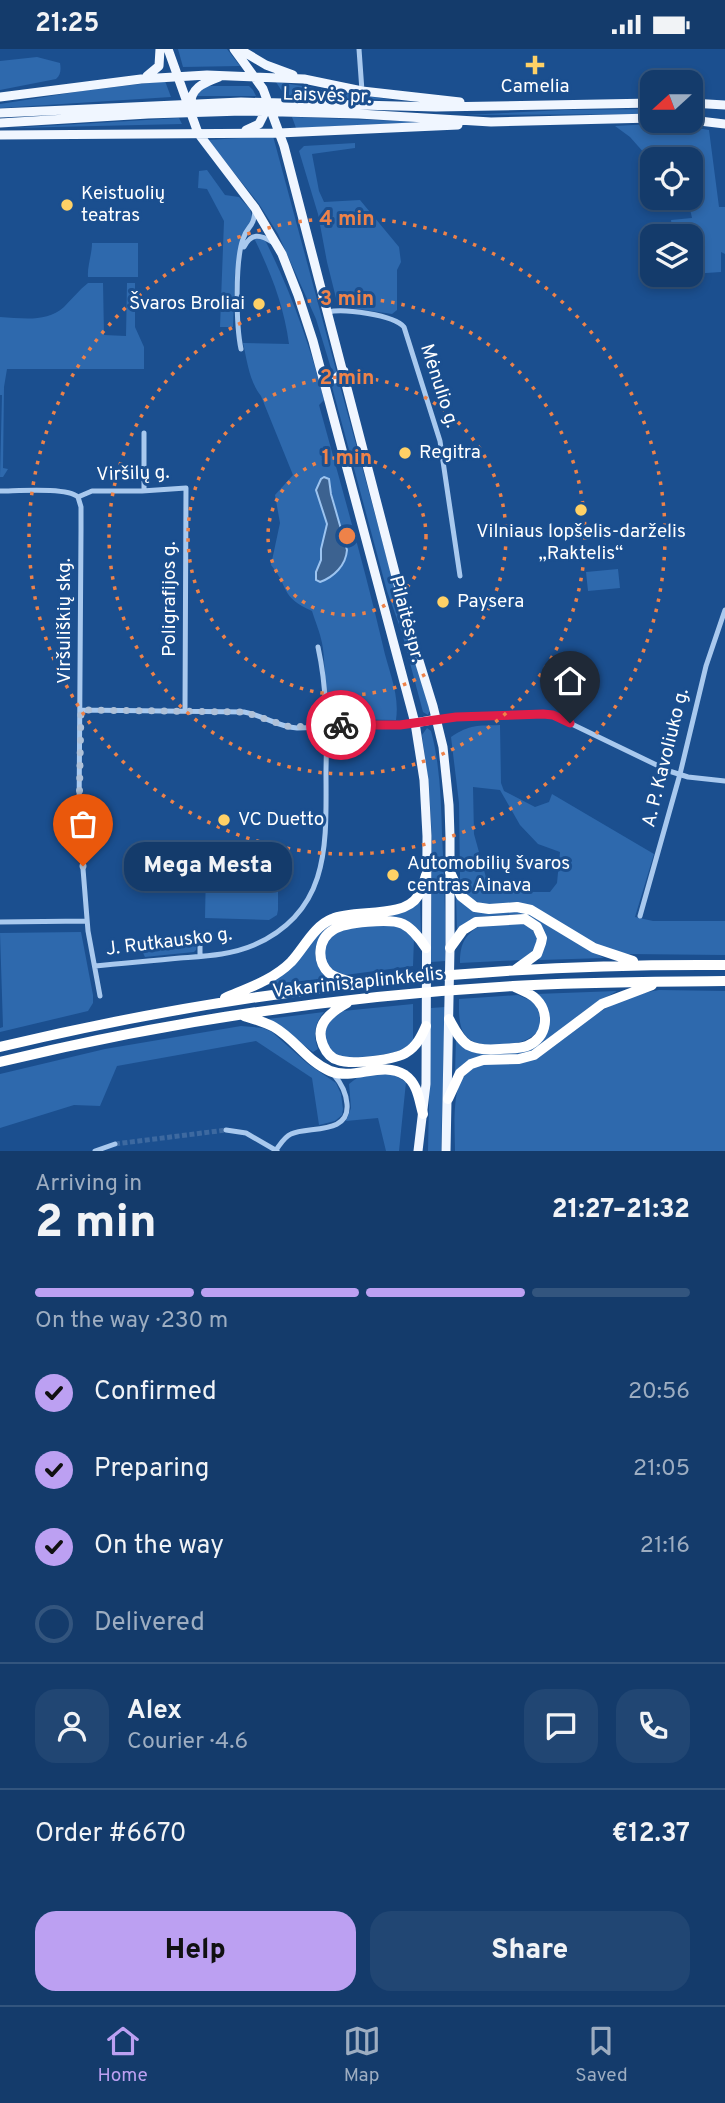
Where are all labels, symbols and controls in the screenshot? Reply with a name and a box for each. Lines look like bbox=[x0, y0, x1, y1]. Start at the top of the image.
text: 21:25 bbox=[35, 8, 99, 41]
marker: Camelia bbox=[527, 57, 543, 73]
north arrow bbox=[640, 70, 704, 133]
map controls bbox=[640, 70, 703, 287]
place label: Camelia bbox=[501, 75, 569, 99]
street label: Laisvės pr. bbox=[282, 82, 372, 110]
button: locate bbox=[640, 147, 703, 210]
place label: Keistuolių teatras bbox=[81, 182, 165, 228]
marker: Keistuolių teatras bbox=[59, 197, 75, 213]
text: 4 min bbox=[319, 206, 375, 233]
button: layers bbox=[640, 224, 703, 287]
text: 3 min bbox=[320, 286, 374, 313]
place label: Švaros Broliai bbox=[129, 291, 245, 316]
marker: Švaros Broliai bbox=[251, 296, 267, 312]
street label: Mėnulio g. bbox=[414, 341, 464, 431]
text: 2 min bbox=[320, 365, 374, 392]
place label: Regitra bbox=[419, 441, 481, 465]
text: 1 min bbox=[322, 445, 372, 472]
marker: Regitra bbox=[397, 445, 413, 461]
street label: Viršilų g. bbox=[96, 461, 170, 487]
marker: Vilniaus lopšelis-darželis „Raktelis“ bbox=[573, 502, 589, 518]
place label: Vilniaus lopšelis-darželis „Raktelis“ bbox=[476, 520, 686, 566]
centre of rings bbox=[335, 524, 359, 548]
street label: Poligrafijos g. bbox=[158, 541, 182, 657]
street label: Viršuliškių skg. bbox=[53, 558, 77, 684]
street label: Pilaitės pr. bbox=[383, 573, 429, 665]
place label: Paysera bbox=[457, 590, 524, 614]
marker: Paysera bbox=[435, 594, 451, 610]
pin bbox=[540, 651, 600, 723]
icon: home bbox=[551, 662, 589, 700]
street label: A. P. Kavoliuko g. bbox=[637, 686, 695, 830]
courier bbox=[306, 690, 376, 760]
icon: bike bbox=[322, 706, 360, 744]
pin bbox=[53, 794, 113, 866]
icon: bag bbox=[64, 805, 102, 843]
place label: VC Duetto bbox=[238, 808, 324, 832]
marker: VC Duetto bbox=[216, 812, 232, 828]
callout: Mega Mesta bbox=[125, 841, 293, 891]
text: Mega Mesta bbox=[144, 852, 272, 881]
place label: Automobilių švaros centras Ainava bbox=[407, 852, 570, 898]
marker: Automobilių švaros centras Ainava bbox=[385, 867, 401, 883]
street label: J. Rutkausko g. bbox=[105, 922, 233, 962]
street label: Vakarinis aplinkkelis bbox=[271, 962, 445, 1004]
text: Arriving in bbox=[35, 1170, 142, 1199]
text: 21:27–21:32 bbox=[552, 1194, 690, 1227]
text: 2 min bbox=[35, 1195, 157, 1254]
text: On the way · 230 m bbox=[35, 1307, 228, 1336]
icon: check bbox=[35, 1374, 73, 1412]
text: Confirmed bbox=[94, 1376, 217, 1409]
text: 20:56 bbox=[628, 1378, 690, 1407]
icon: check bbox=[35, 1451, 73, 1489]
text: Preparing bbox=[94, 1453, 209, 1486]
text: 21:05 bbox=[633, 1455, 690, 1484]
icon: check bbox=[35, 1528, 73, 1566]
text: On the way bbox=[94, 1530, 224, 1563]
text: 21:16 bbox=[640, 1532, 690, 1561]
text: Delivered bbox=[94, 1607, 205, 1640]
button: person bbox=[35, 1689, 109, 1763]
button: chat bbox=[524, 1689, 598, 1763]
button: phone bbox=[616, 1689, 690, 1763]
text: Alex bbox=[127, 1695, 182, 1728]
text: Courier · 4.6 bbox=[127, 1728, 248, 1757]
text: Order #6670 bbox=[35, 1818, 186, 1851]
text: €12.37 bbox=[612, 1818, 690, 1851]
button: Help bbox=[35, 1911, 356, 1991]
button: Share bbox=[370, 1911, 690, 1991]
tab: Home bbox=[97, 2022, 148, 2088]
tab: Map bbox=[343, 2022, 381, 2088]
tab: Saved bbox=[575, 2022, 628, 2088]

